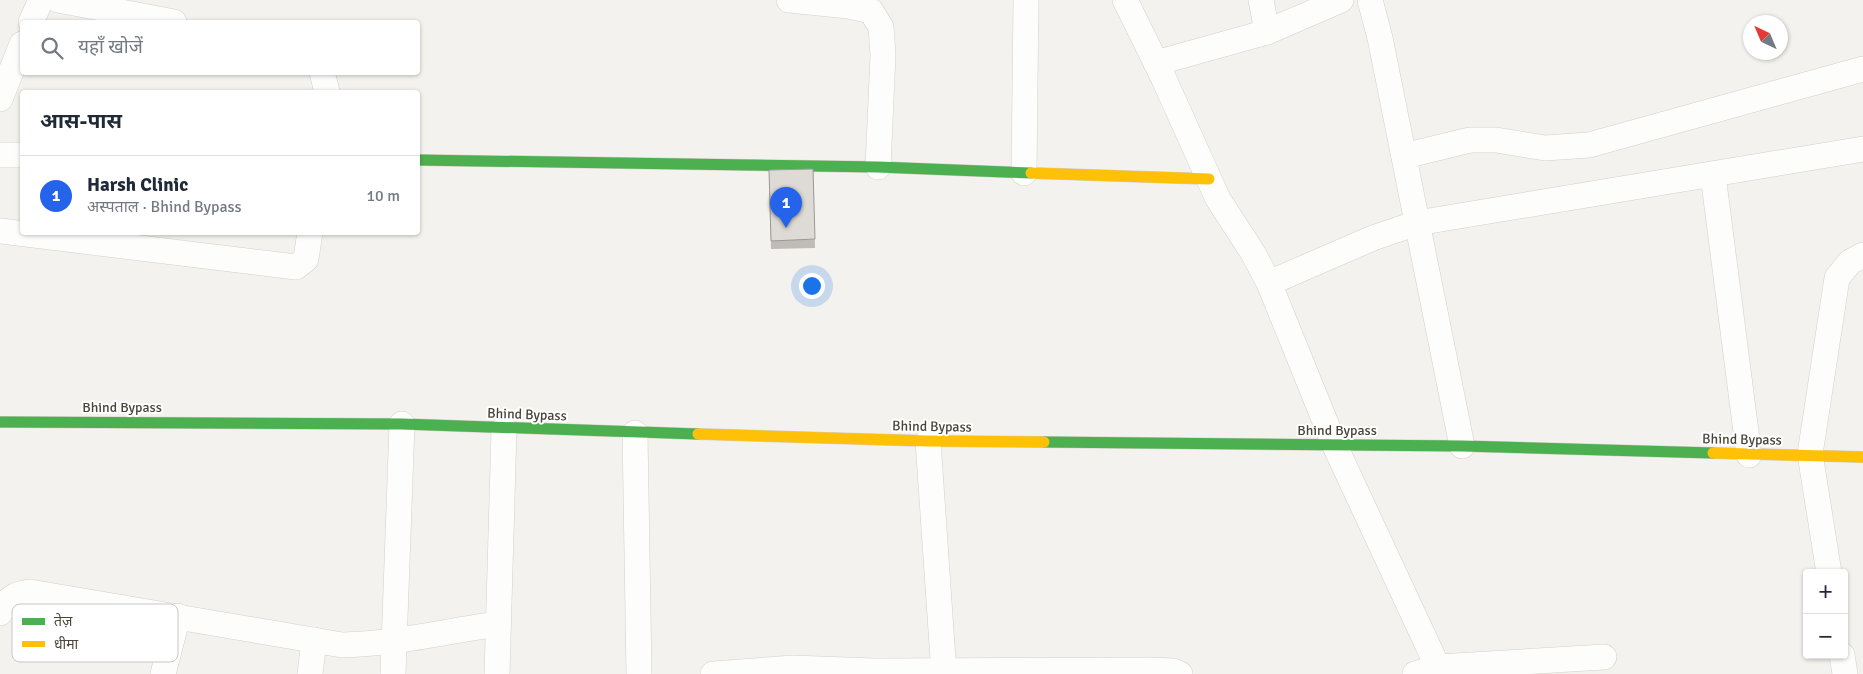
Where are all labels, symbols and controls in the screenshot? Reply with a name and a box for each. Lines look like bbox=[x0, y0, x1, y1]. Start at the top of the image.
north arrow bbox=[1743, 15, 1788, 60]
search box bbox=[20, 20, 420, 75]
icon: search bbox=[38, 34, 66, 62]
text: यहाँ खोजें bbox=[78, 35, 143, 59]
text: आस-पास bbox=[40, 108, 122, 134]
text: Harsh Clinic bbox=[87, 173, 188, 197]
text: 1 bbox=[52, 186, 60, 206]
text: 10 m bbox=[366, 186, 400, 206]
pin: 1 bbox=[770, 187, 802, 228]
text: अस्पताल · Bhind Bypass bbox=[87, 197, 242, 217]
your location bbox=[799, 273, 825, 299]
street label: Bhind Bypass bbox=[82, 399, 162, 416]
street label: Bhind Bypass bbox=[487, 405, 567, 424]
street label: Bhind Bypass bbox=[892, 417, 972, 436]
street label: Bhind Bypass bbox=[1297, 422, 1377, 439]
street label: Bhind Bypass bbox=[1702, 430, 1782, 449]
map controls bbox=[1803, 569, 1848, 659]
button: + bbox=[1803, 569, 1848, 614]
legend bbox=[12, 604, 178, 662]
text: तेज़ bbox=[54, 612, 73, 630]
button: − bbox=[1803, 614, 1848, 659]
text: धीमा bbox=[54, 636, 79, 653]

